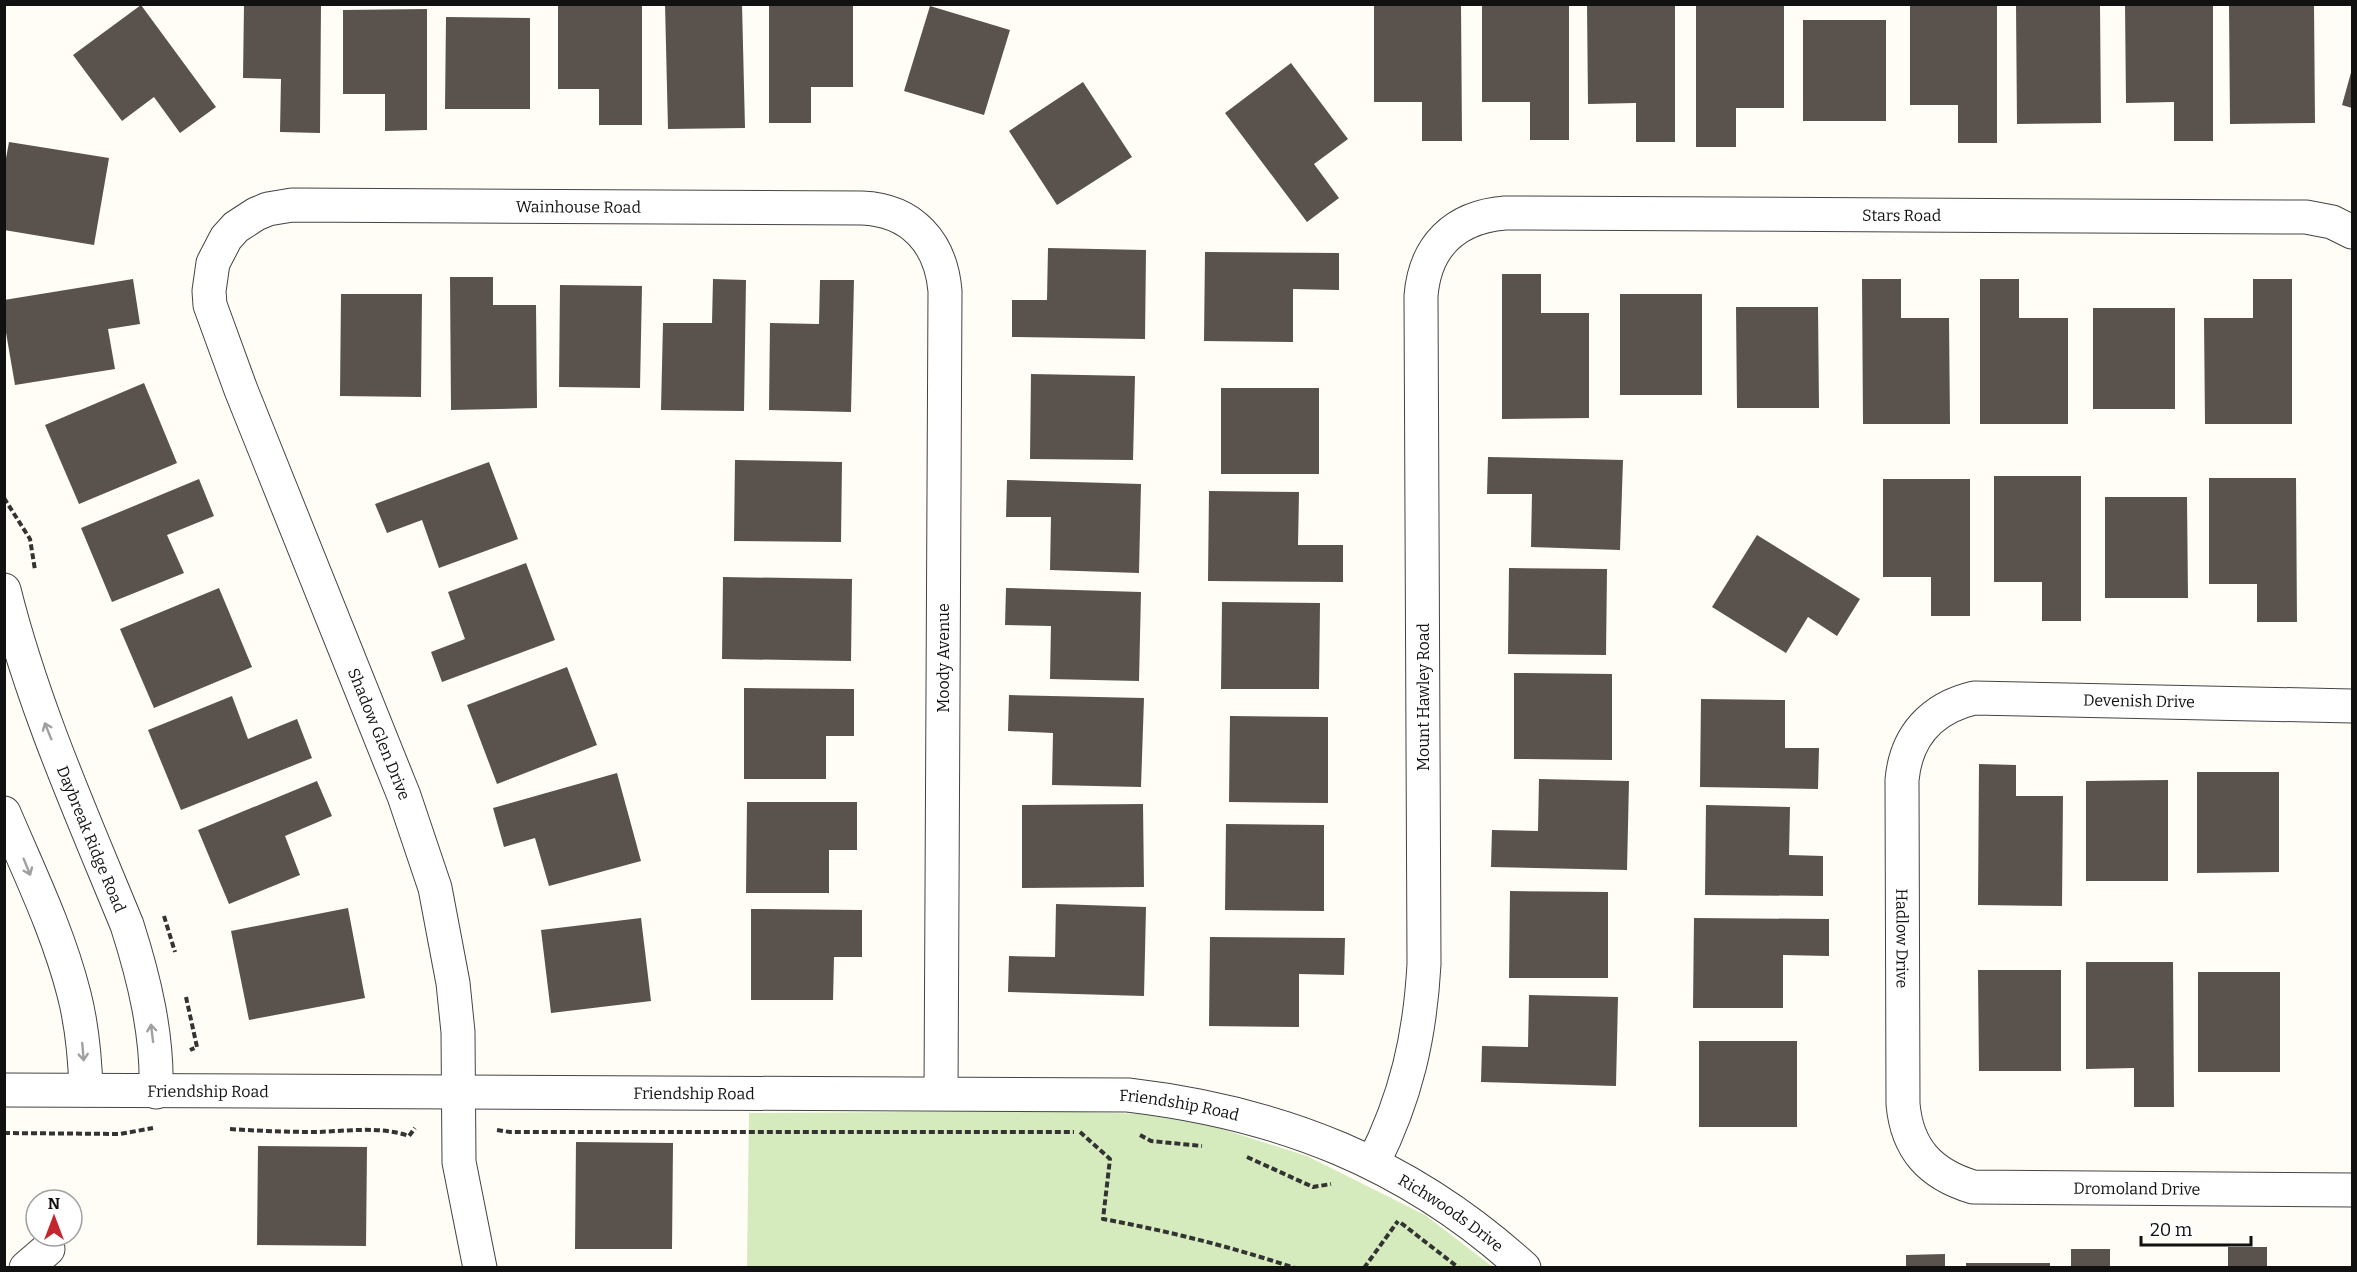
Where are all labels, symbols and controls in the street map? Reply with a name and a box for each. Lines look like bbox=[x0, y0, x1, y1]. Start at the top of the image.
street label: Wainhouse Road bbox=[516, 197, 641, 216]
street label: Stars Road bbox=[1862, 205, 1942, 225]
street label: Moody Avenue bbox=[934, 603, 953, 713]
street label: Mount Hawley Road bbox=[1414, 622, 1433, 771]
street label: Shadow Glen Drive bbox=[344, 665, 414, 803]
street label: Devenish Drive bbox=[2083, 691, 2195, 711]
one-way arrow bbox=[42, 722, 53, 740]
street label: Daybreak Ridge Road bbox=[53, 763, 130, 915]
one-way arrow bbox=[22, 857, 33, 875]
street label: Hadlow Drive bbox=[1893, 889, 1912, 988]
one-way arrow bbox=[146, 1024, 157, 1044]
one-way arrow bbox=[78, 1042, 89, 1062]
street label: Friendship Road bbox=[147, 1081, 269, 1101]
street label: Friendship Road bbox=[633, 1083, 755, 1103]
street label: Friendship Road bbox=[1119, 1085, 1242, 1124]
street label: Richwoods Drive bbox=[1395, 1170, 1507, 1255]
street label: Dromoland Drive bbox=[2073, 1178, 2200, 1198]
north arrow bbox=[24, 1188, 84, 1248]
text: N bbox=[48, 1194, 60, 1213]
scale bar bbox=[2141, 1209, 2250, 1247]
text: 20 m bbox=[2150, 1219, 2192, 1241]

